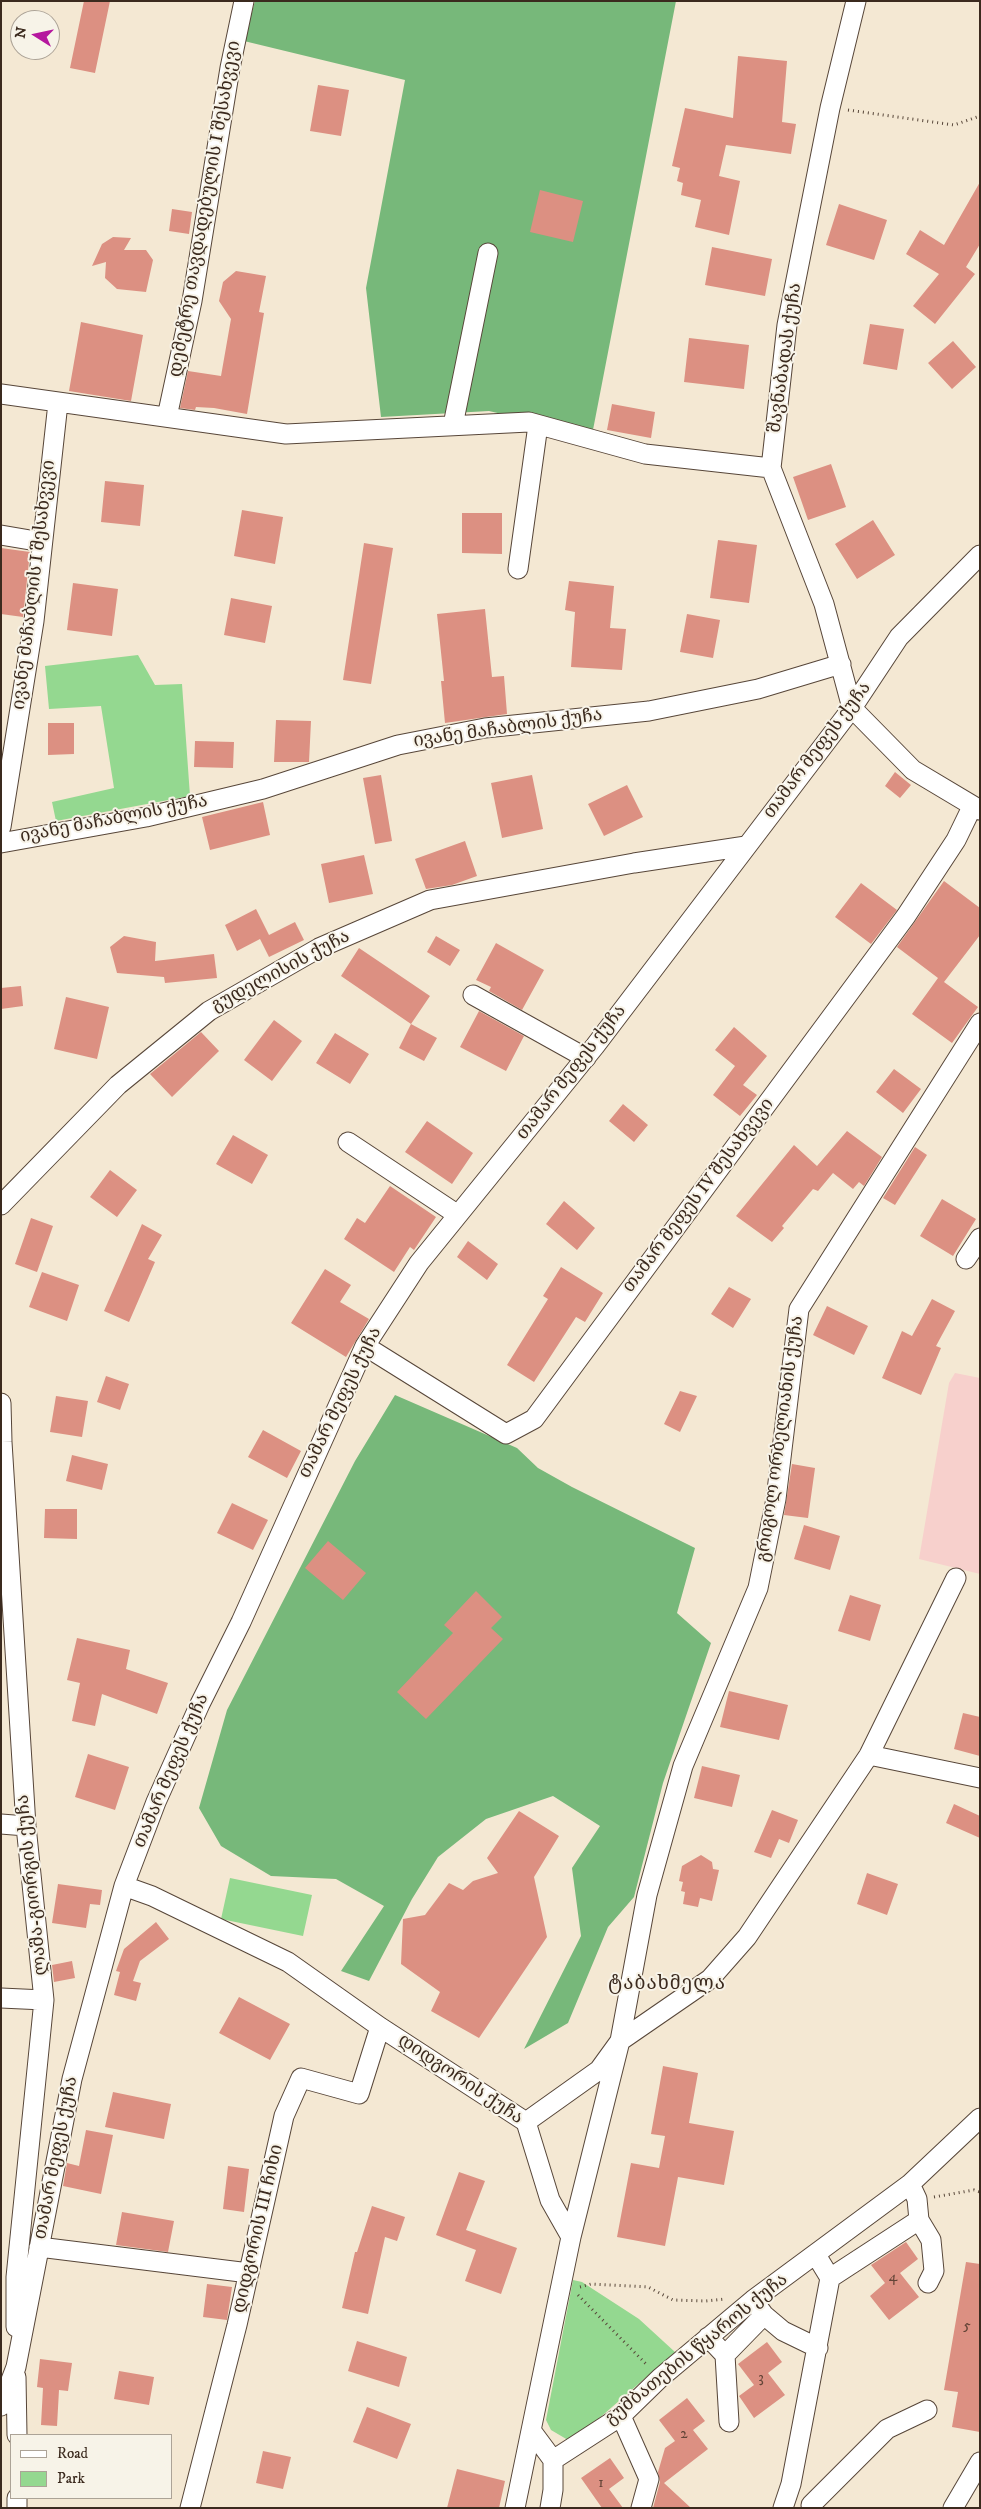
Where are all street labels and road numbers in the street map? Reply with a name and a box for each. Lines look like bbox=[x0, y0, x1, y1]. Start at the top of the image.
street label: დემეტრე თავდადებულის I შესახვევი bbox=[166, 39, 246, 379]
street label: შავნაბადას ქუჩა bbox=[765, 282, 807, 434]
street label: ივანე მაჩაბლის I შესახვევი bbox=[9, 459, 61, 711]
street label: თამარ მეფეს ქუჩა bbox=[760, 678, 876, 824]
street label: ივანე მაჩაბლის ქუჩა bbox=[412, 705, 604, 753]
street label: ივანე მაჩაბლის ქუჩა bbox=[18, 791, 210, 849]
street label: გუდელისის ქუჩა bbox=[208, 926, 354, 1018]
street label: თამარ მეფეს ქუჩა bbox=[513, 1001, 631, 1145]
street label: თამარ მეფეს IV შესახვევი bbox=[619, 1095, 779, 1297]
street label: გრიგოლ ორბელიანის ქუჩა bbox=[753, 1314, 809, 1564]
street label: თამარ მეფეს ქუჩა bbox=[295, 1324, 387, 1482]
street label: თამარ მეფეს ქუჩა bbox=[130, 1691, 214, 1851]
street label: ლაშა-გიორგის ქუჩა bbox=[13, 1793, 53, 1977]
street label: დიდგორის ქუჩა bbox=[393, 2030, 527, 2130]
street label: თამარ მეფეს ქუჩა bbox=[31, 2075, 83, 2241]
street label: დიდგორის III ჩიხი bbox=[229, 2143, 289, 2315]
street label: გუმბათების წყაროს ქუჩა bbox=[601, 2270, 793, 2430]

